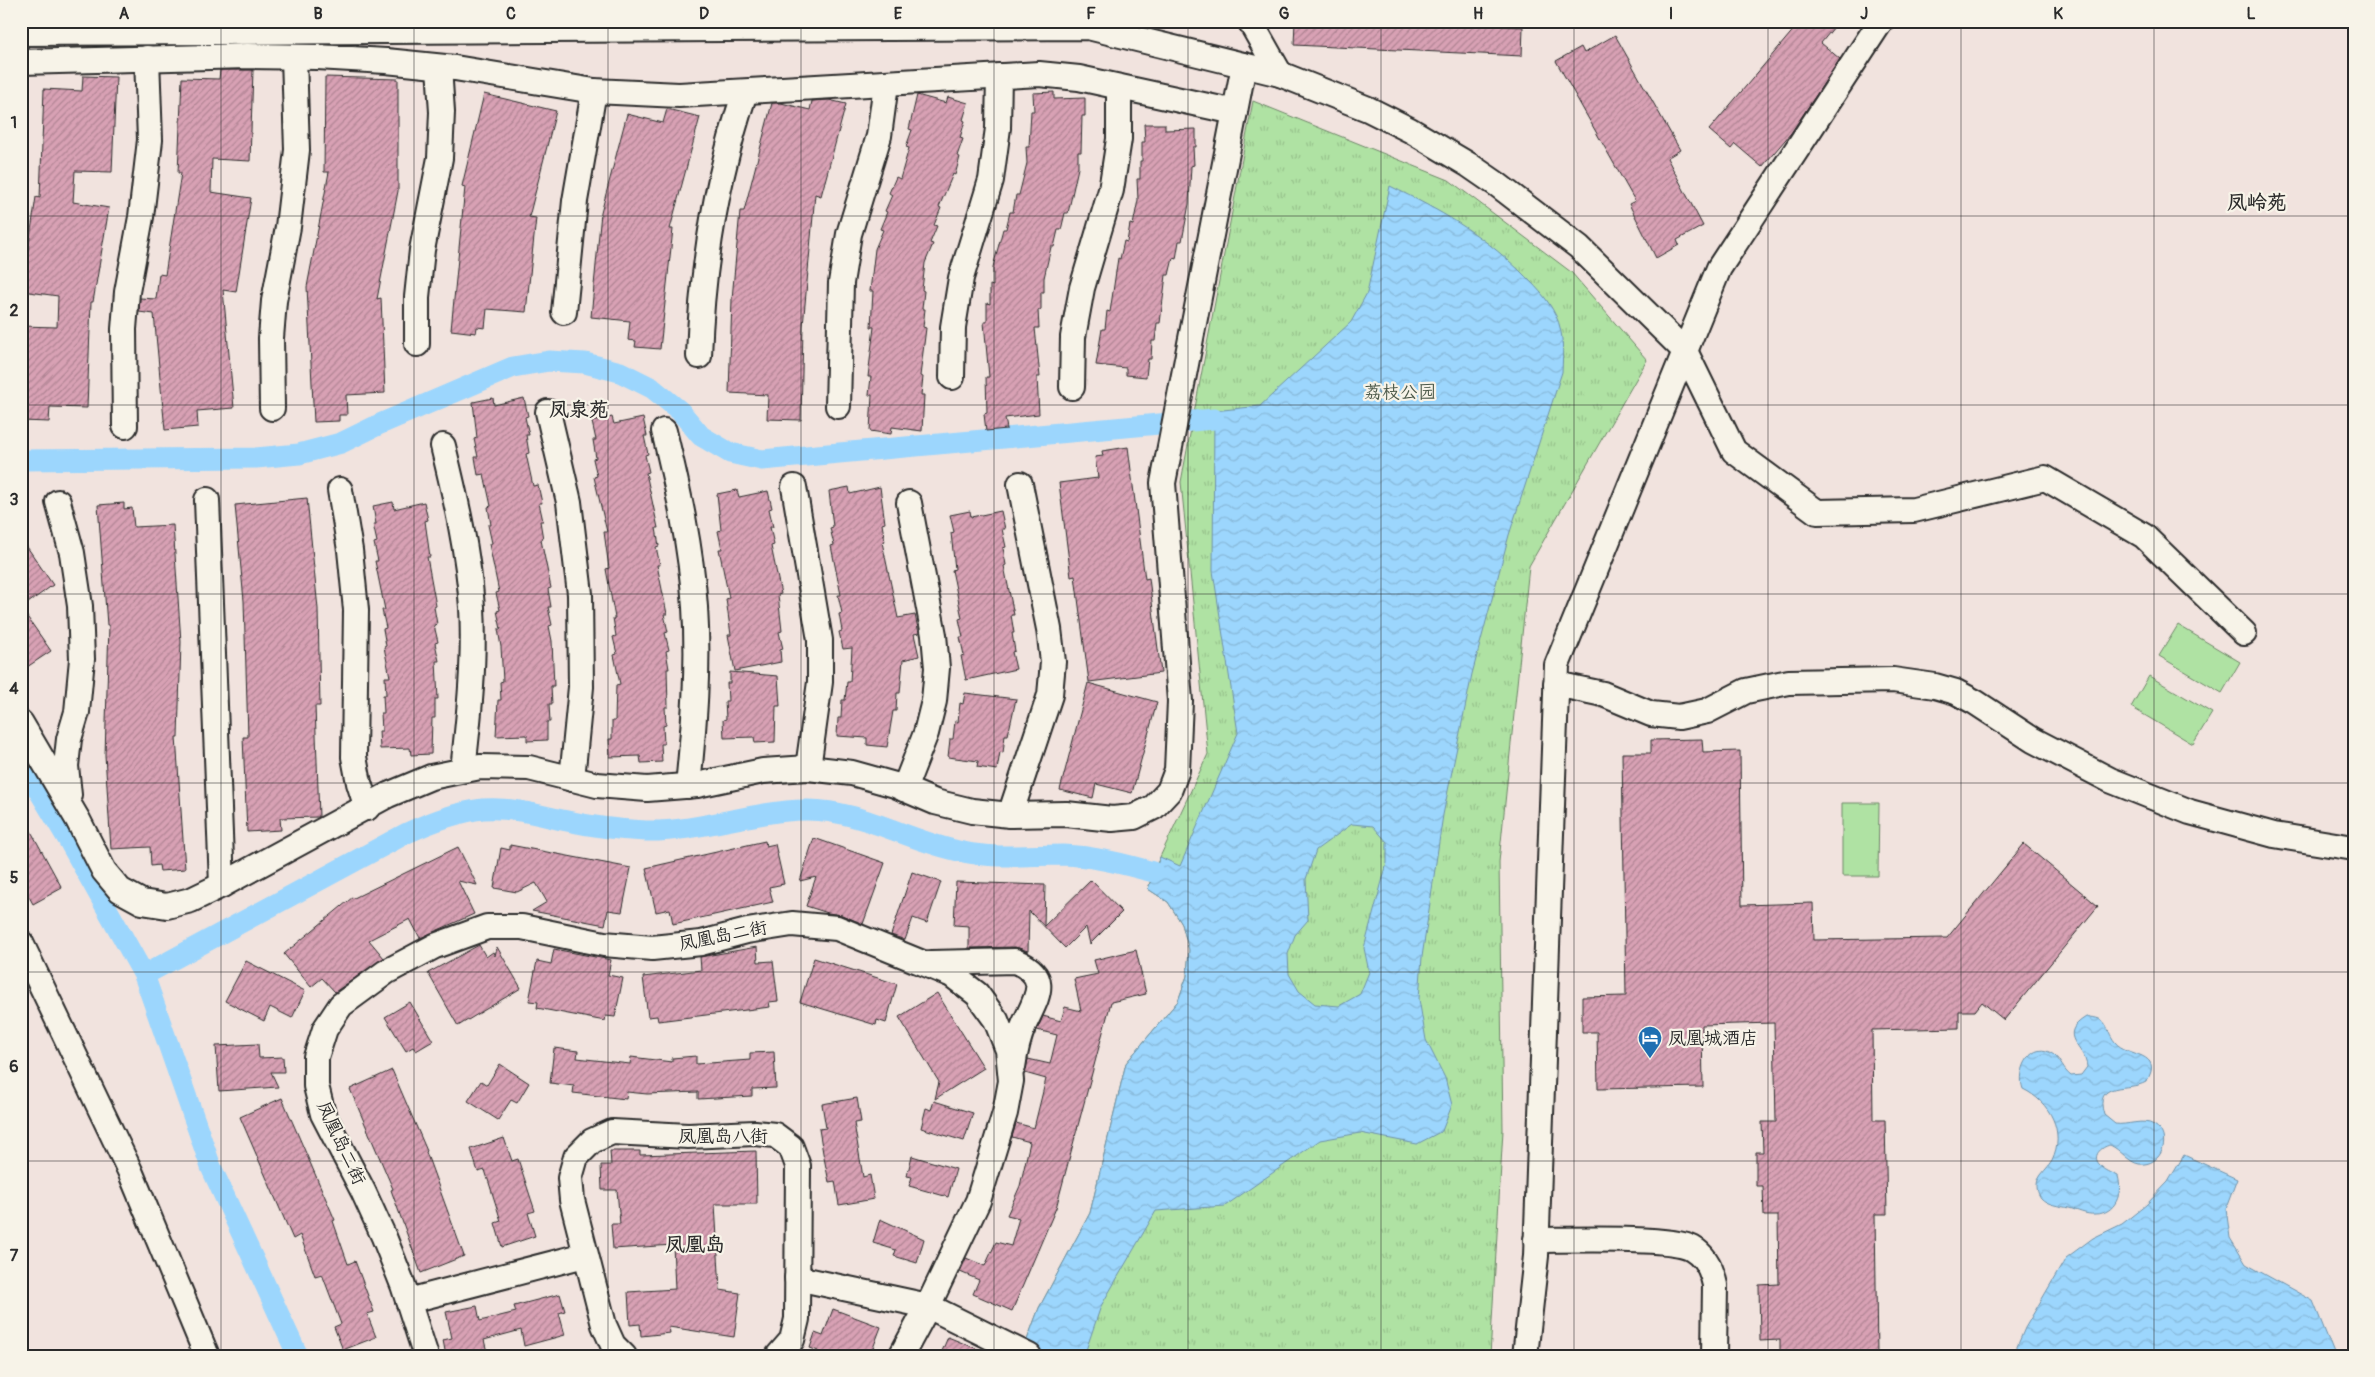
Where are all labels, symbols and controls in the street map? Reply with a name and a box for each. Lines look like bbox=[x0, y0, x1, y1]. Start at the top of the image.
text: A bbox=[119, 4, 130, 24]
text: B bbox=[313, 4, 323, 24]
text: C bbox=[506, 4, 516, 24]
text: D bbox=[699, 4, 709, 24]
text: E bbox=[894, 4, 903, 24]
text: F bbox=[1086, 4, 1096, 24]
text: G bbox=[1279, 4, 1290, 24]
text: H bbox=[1473, 4, 1483, 24]
text: I bbox=[1669, 4, 1673, 24]
text: J bbox=[1860, 4, 1868, 24]
text: K bbox=[2053, 4, 2063, 24]
text: L bbox=[2246, 4, 2256, 24]
text: 1 bbox=[11, 113, 17, 133]
district label: 凤岭苑 bbox=[2227, 190, 2287, 215]
text: 2 bbox=[10, 301, 19, 321]
park label: 荔枝公园 bbox=[1364, 381, 1436, 404]
district label: 凤泉苑 bbox=[549, 397, 609, 422]
text: 3 bbox=[10, 490, 19, 510]
text: 4 bbox=[9, 679, 19, 699]
text: 5 bbox=[10, 868, 19, 888]
street label: 凤凰岛二街 bbox=[677, 916, 769, 956]
hotel icon: 凤凰城酒店 bbox=[1637, 1025, 1663, 1059]
place label: 凤凰城酒店 bbox=[1668, 1027, 1758, 1050]
text: 6 bbox=[9, 1057, 19, 1077]
street label: 凤凰岛二街 bbox=[312, 1097, 370, 1189]
street label: 凤凰岛八街 bbox=[678, 1125, 768, 1148]
district label: 凤凰岛 bbox=[665, 1232, 725, 1257]
text: 7 bbox=[10, 1246, 19, 1266]

